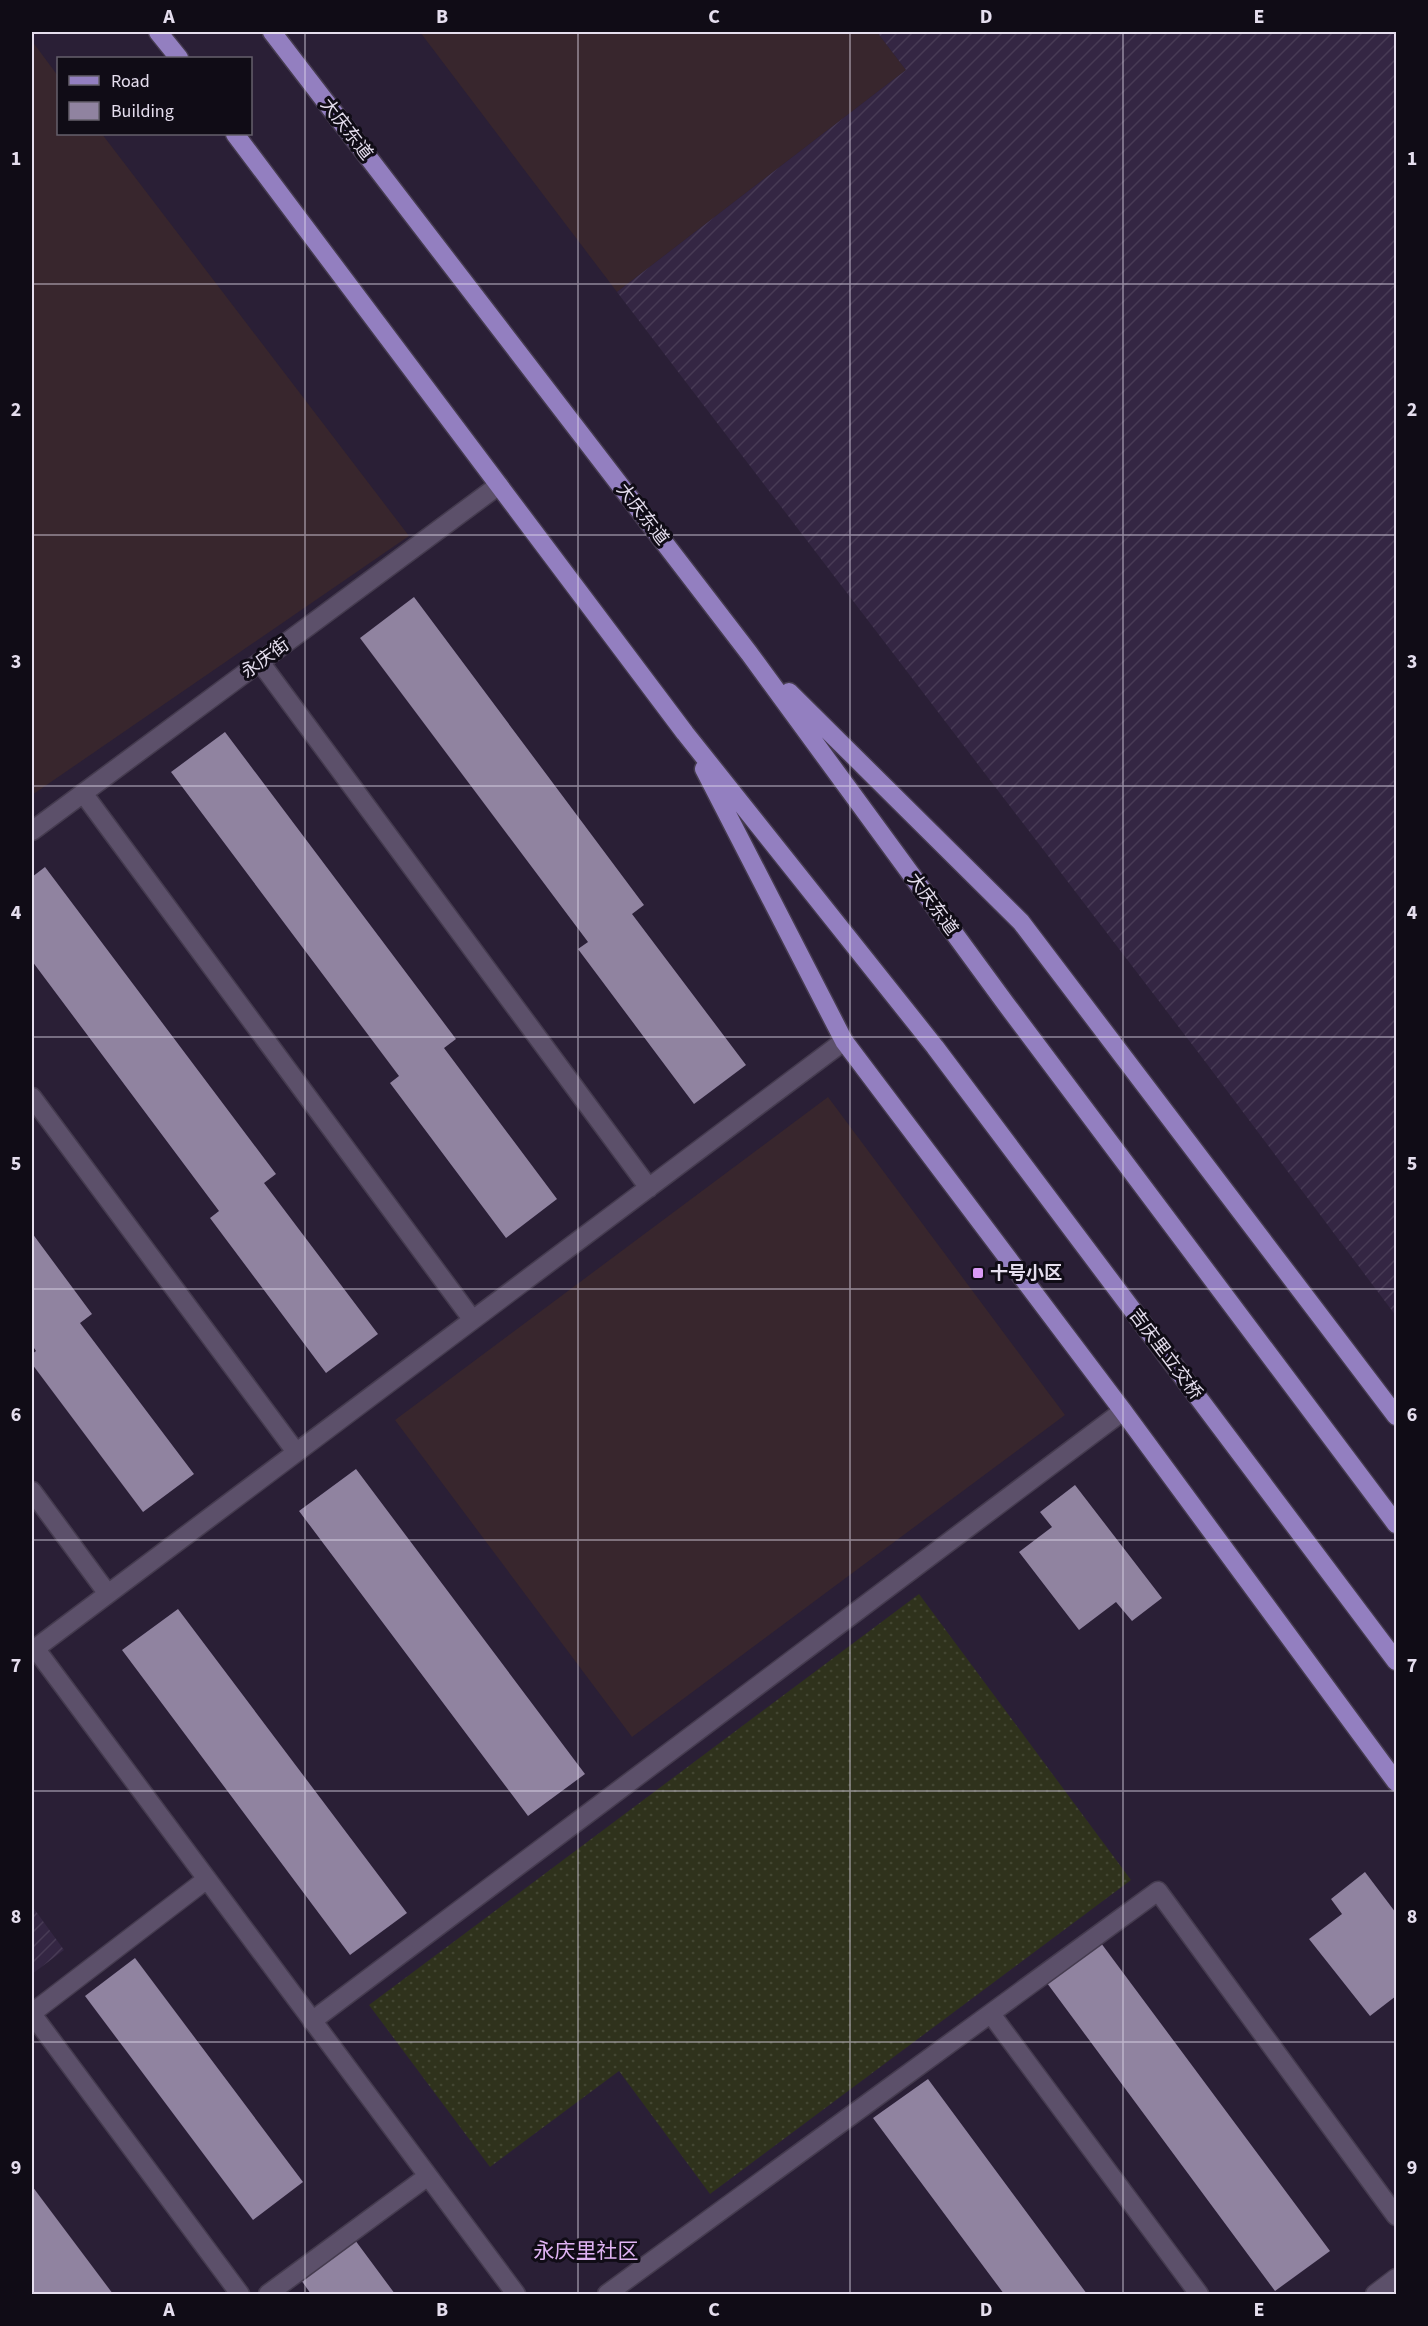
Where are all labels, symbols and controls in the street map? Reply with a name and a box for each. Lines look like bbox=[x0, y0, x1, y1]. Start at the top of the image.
text: A bbox=[162, 3, 175, 31]
text: B bbox=[436, 3, 448, 31]
text: C bbox=[708, 3, 720, 31]
text: D bbox=[980, 3, 992, 31]
text: E bbox=[1254, 3, 1264, 31]
legend bbox=[57, 57, 252, 135]
text: Road bbox=[111, 69, 150, 94]
street label: 大庆东道 bbox=[315, 93, 379, 165]
text: Building bbox=[111, 99, 174, 124]
text: 1 bbox=[11, 145, 21, 173]
text: 1 bbox=[1407, 145, 1417, 173]
text: 2 bbox=[11, 396, 21, 424]
text: 2 bbox=[1407, 396, 1417, 424]
street label: 大庆东道 bbox=[611, 478, 675, 550]
street label: 永庆街 bbox=[236, 632, 294, 684]
text: 3 bbox=[11, 648, 21, 676]
text: 3 bbox=[1407, 648, 1417, 676]
street label: 大庆东道 bbox=[901, 868, 964, 941]
text: 4 bbox=[11, 899, 22, 927]
text: 4 bbox=[1407, 899, 1418, 927]
text: 5 bbox=[11, 1150, 21, 1178]
text: 5 bbox=[1407, 1150, 1417, 1178]
place label: 十号小区 bbox=[990, 1261, 1062, 1286]
marker: 十号小区 bbox=[971, 1266, 985, 1280]
street label: 吉庆里立交桥 bbox=[1123, 1304, 1208, 1405]
text: 6 bbox=[11, 1401, 21, 1429]
text: 6 bbox=[1407, 1401, 1417, 1429]
text: 7 bbox=[11, 1652, 21, 1680]
text: 7 bbox=[1407, 1652, 1417, 1680]
text: 8 bbox=[11, 1903, 21, 1931]
text: 8 bbox=[1407, 1903, 1417, 1931]
text: 9 bbox=[11, 2154, 21, 2182]
text: 9 bbox=[1407, 2154, 1417, 2182]
district label: 永庆里社区 bbox=[534, 2236, 639, 2266]
text: A bbox=[162, 2296, 175, 2324]
text: B bbox=[436, 2296, 448, 2324]
text: C bbox=[708, 2296, 720, 2324]
text: D bbox=[980, 2296, 992, 2324]
text: E bbox=[1254, 2296, 1264, 2324]

